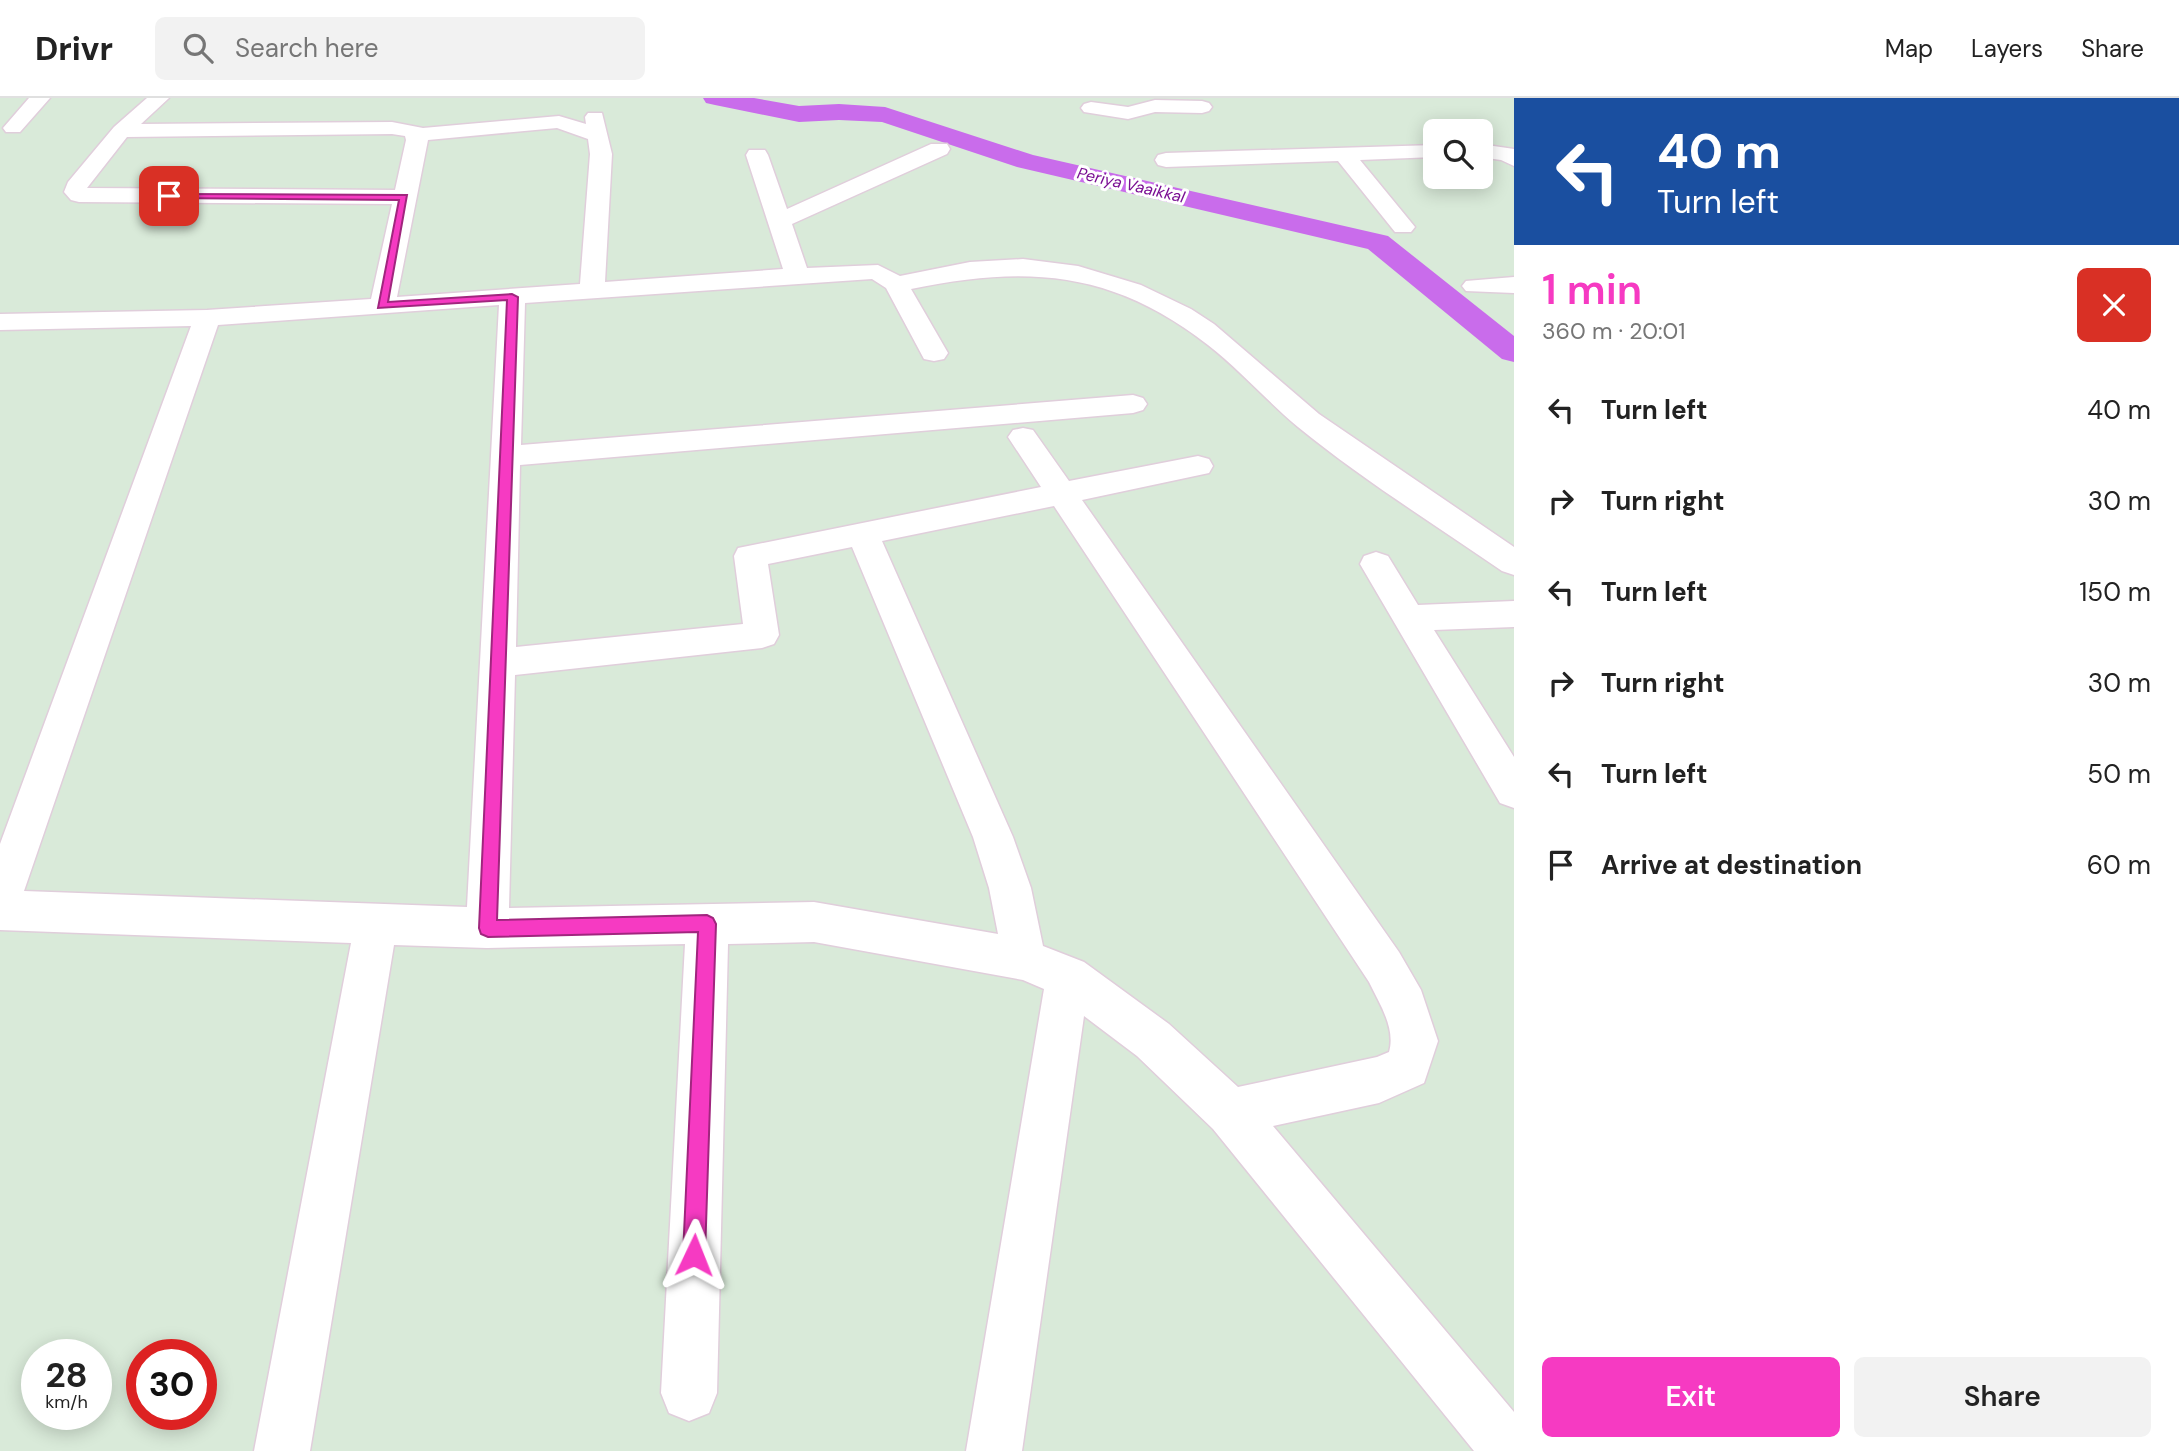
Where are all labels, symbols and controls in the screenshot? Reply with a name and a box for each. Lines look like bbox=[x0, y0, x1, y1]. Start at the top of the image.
search box bbox=[155, 17, 645, 80]
text: Drivr bbox=[35, 27, 113, 70]
icon: search bbox=[179, 29, 217, 67]
text: Search here bbox=[235, 31, 378, 65]
text: Map bbox=[1885, 33, 1933, 64]
text: Layers bbox=[1971, 33, 2043, 64]
text: Share bbox=[2081, 33, 2144, 64]
map controls bbox=[1423, 119, 1493, 189]
button: search bbox=[1423, 119, 1493, 189]
text: 40 m bbox=[1657, 119, 1781, 183]
icon: left bbox=[1542, 126, 1633, 217]
water label: Periya Vaaikkal bbox=[1075, 162, 1187, 208]
pin bbox=[139, 166, 199, 226]
icon: arrive bbox=[150, 177, 188, 215]
text: Turn left bbox=[1657, 181, 1779, 223]
text: 1 min bbox=[1542, 262, 1642, 317]
button: close bbox=[2077, 268, 2151, 342]
text: 360 m · 20:01 bbox=[1542, 316, 1685, 346]
icon: left bbox=[1542, 391, 1580, 429]
text: Turn left bbox=[1601, 393, 1708, 427]
text: 40 m bbox=[2087, 393, 2151, 427]
icon: right bbox=[1542, 482, 1580, 520]
text: Turn right bbox=[1601, 484, 1725, 518]
text: 30 m bbox=[2088, 484, 2151, 518]
icon: left bbox=[1542, 573, 1580, 611]
text: Turn left bbox=[1601, 575, 1708, 609]
text: 150 m bbox=[2079, 575, 2151, 609]
icon: right bbox=[1542, 664, 1580, 702]
text: Turn right bbox=[1601, 666, 1725, 700]
text: 30 m bbox=[2088, 666, 2151, 700]
icon: left bbox=[1542, 755, 1580, 793]
text: Turn left bbox=[1601, 757, 1708, 791]
text: 50 m bbox=[2087, 757, 2151, 791]
icon: arrive bbox=[1542, 846, 1580, 884]
text: Arrive at destination bbox=[1601, 848, 1862, 882]
text: 60 m bbox=[2087, 848, 2151, 882]
position arrow bbox=[657, 1218, 731, 1292]
speed limit sign: 30 bbox=[126, 1339, 217, 1430]
text: 28 bbox=[45, 1352, 88, 1398]
button: Exit bbox=[1542, 1357, 1840, 1437]
button: Share bbox=[1854, 1357, 2151, 1437]
text: km/h bbox=[45, 1390, 88, 1414]

